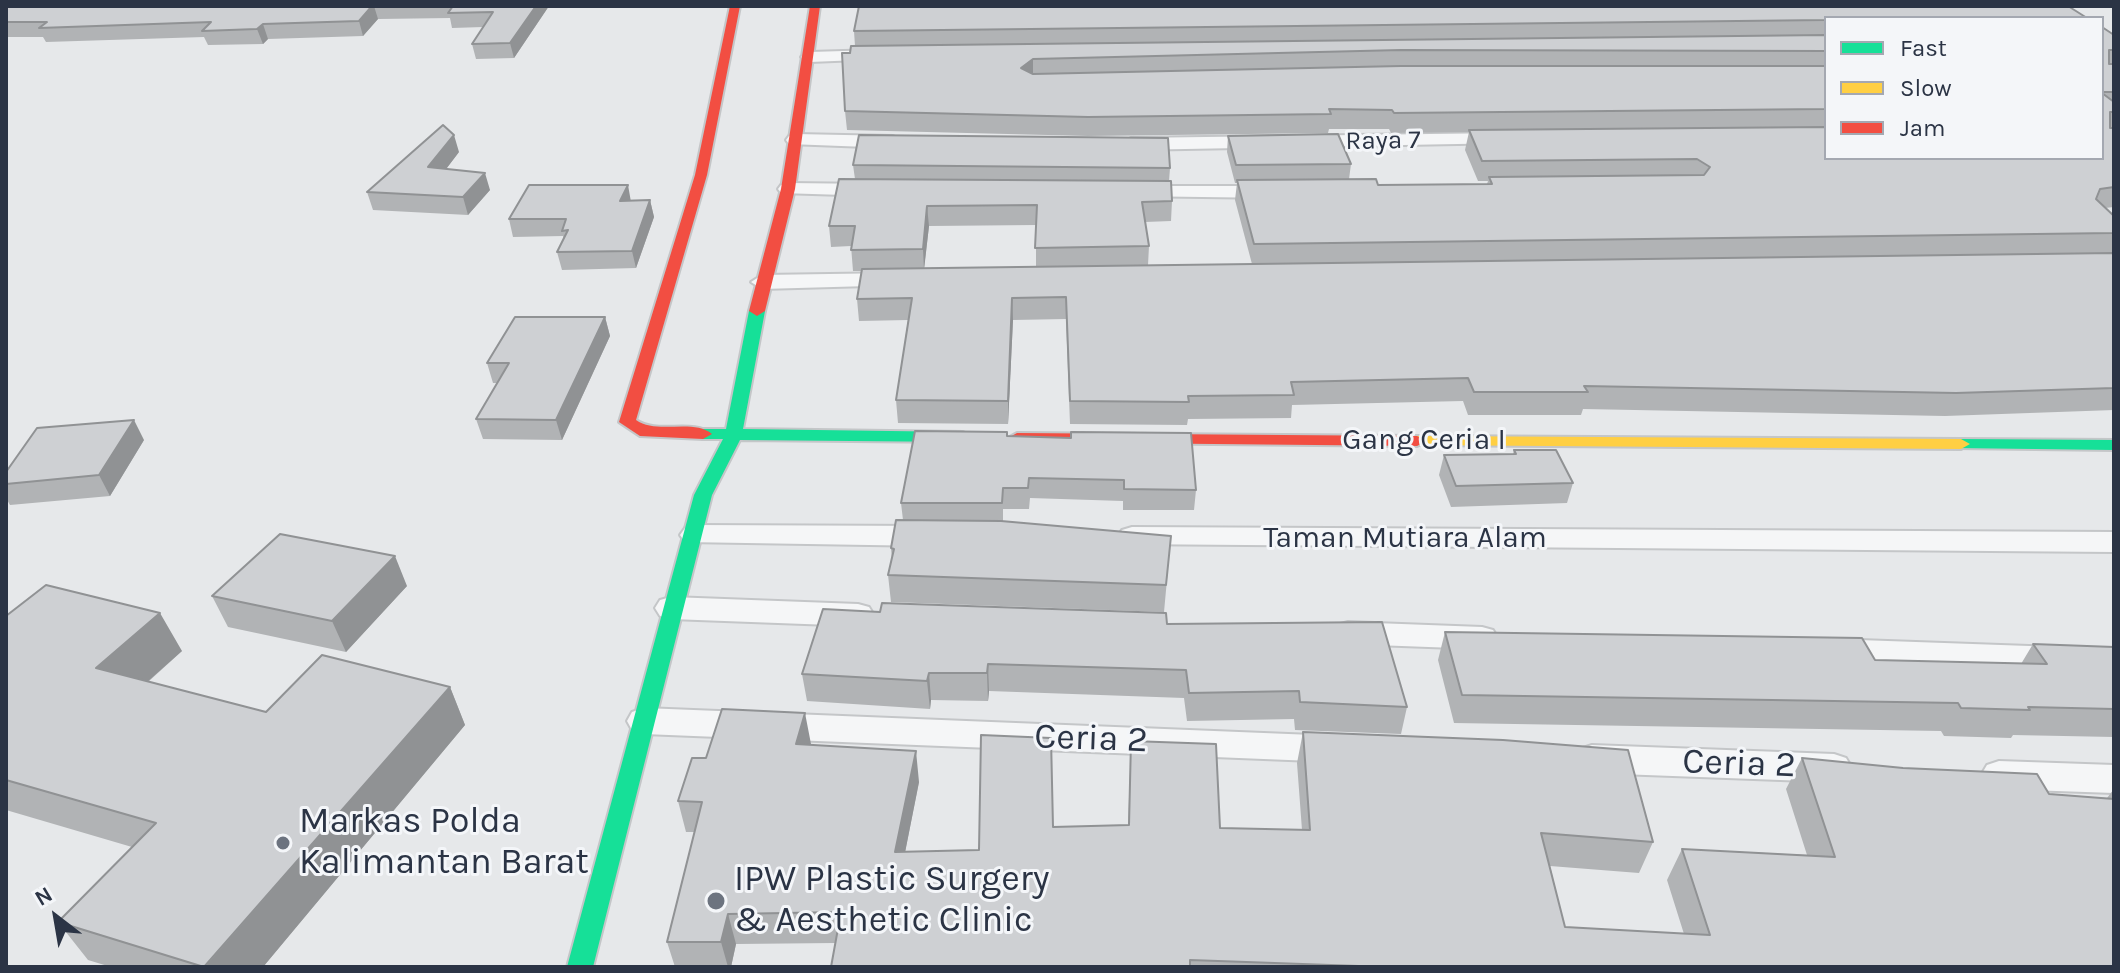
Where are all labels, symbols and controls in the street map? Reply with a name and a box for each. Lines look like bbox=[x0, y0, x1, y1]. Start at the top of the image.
legend bbox=[1824, 16, 2104, 160]
text: Fast bbox=[1900, 34, 1947, 62]
text: Slow bbox=[1900, 74, 1952, 102]
text: Jam bbox=[1900, 114, 1945, 142]
street label: Raya 7 bbox=[1345, 125, 1421, 157]
street label: Gang Ceria I bbox=[1342, 422, 1506, 458]
street label: Taman Mutiara Alam bbox=[1263, 520, 1547, 556]
street label: Ceria 2 bbox=[1034, 715, 1148, 763]
street label: Ceria 2 bbox=[1682, 740, 1796, 788]
place label: Markas Polda Kalimantan Barat bbox=[299, 800, 589, 885]
marker: Markas Polda Kalimantan Barat bbox=[274, 834, 292, 852]
place label: IPW Plastic Surgery & Aesthetic Clinic bbox=[734, 858, 1049, 943]
north arrow bbox=[16, 877, 96, 957]
text: N bbox=[30, 881, 57, 912]
marker: IPW Plastic Surgery & Aesthetic Clinic bbox=[705, 890, 727, 912]

